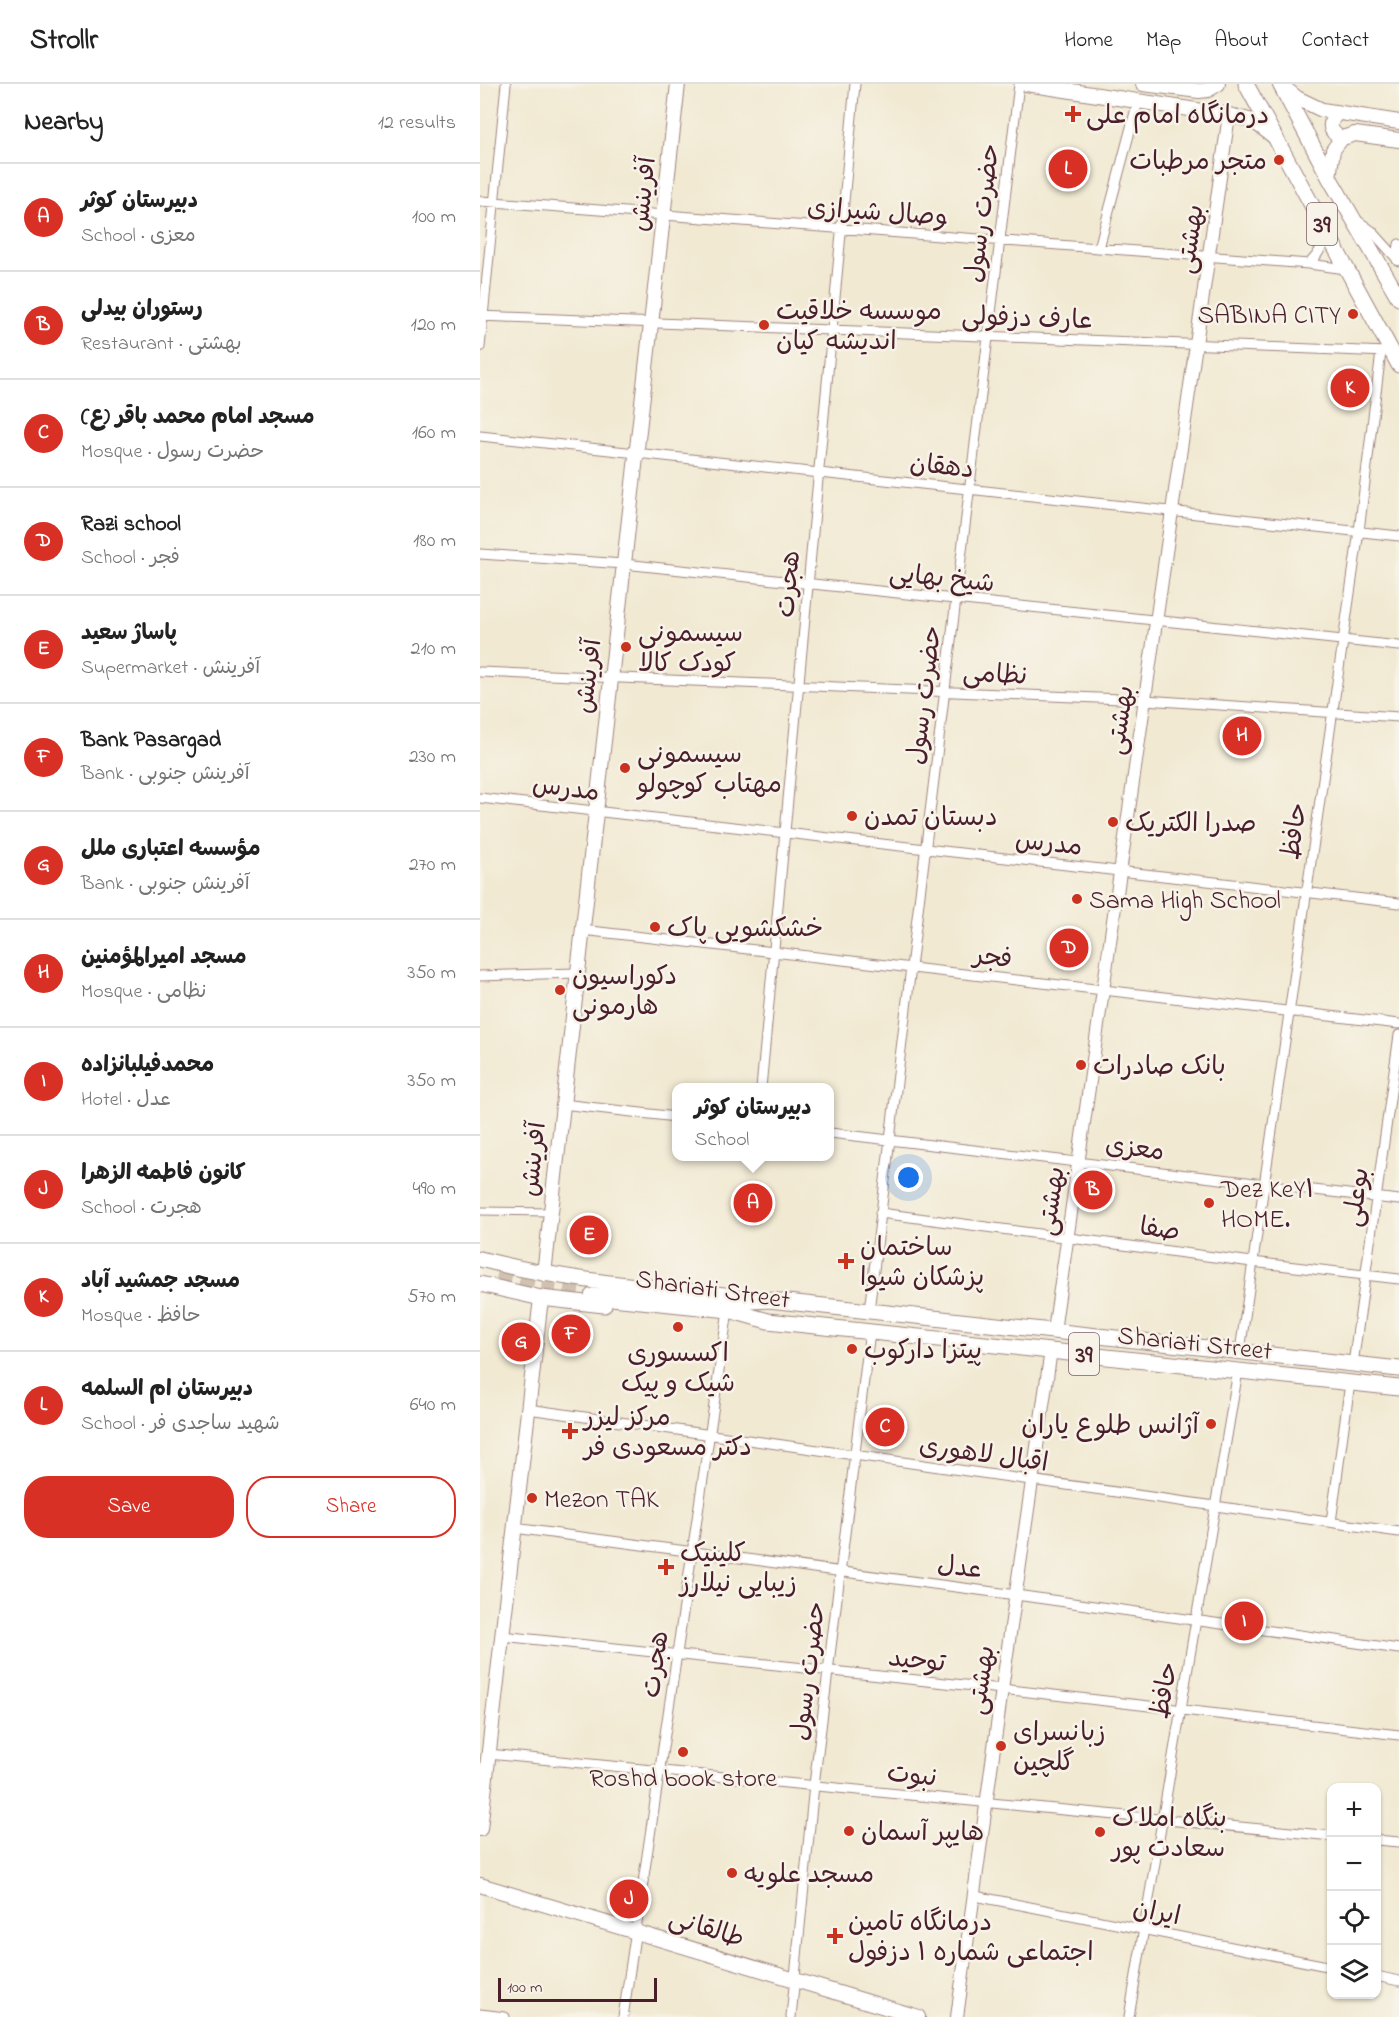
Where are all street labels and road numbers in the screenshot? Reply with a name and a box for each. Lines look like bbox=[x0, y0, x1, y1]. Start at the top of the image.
street label: حضرت رسول bbox=[957, 142, 1011, 285]
street label: آفرینش bbox=[622, 153, 668, 234]
street label: وصال شیرازی bbox=[806, 190, 950, 238]
street label: بهشتی bbox=[1168, 202, 1216, 277]
road number: 39 bbox=[1307, 203, 1337, 245]
street label: عارف دزفولی bbox=[961, 299, 1093, 341]
street label: دهقان bbox=[908, 446, 976, 490]
street label: هجرت bbox=[768, 549, 812, 620]
street label: شیخ بهایی bbox=[887, 556, 996, 604]
street label: حضرت رسول bbox=[899, 624, 953, 767]
street label: آفرینش bbox=[567, 635, 614, 716]
street label: نظامی bbox=[962, 655, 1028, 697]
street label: بهشتی bbox=[1098, 683, 1146, 758]
street label: مدرس bbox=[530, 767, 601, 813]
street label: حافظ bbox=[1273, 800, 1319, 862]
street label: مدرس bbox=[1013, 823, 1084, 867]
street label: فجر bbox=[969, 938, 1014, 980]
street label: آفرینش bbox=[512, 1118, 558, 1199]
street label: معزی bbox=[1103, 1127, 1166, 1172]
street label: بهشتی bbox=[1029, 1164, 1077, 1239]
street label: بوعلی bbox=[1335, 1165, 1381, 1230]
street label: صفا bbox=[1137, 1209, 1182, 1253]
street label: Shariati Street bbox=[633, 1261, 792, 1321]
street label: Shariati Street bbox=[1115, 1318, 1274, 1372]
road number: 39 bbox=[1069, 1333, 1099, 1375]
street label: اقبال لاهوری bbox=[916, 1428, 1051, 1484]
street label: عدل bbox=[935, 1547, 984, 1591]
street label: حضرت رسول bbox=[783, 1600, 837, 1743]
street label: هجرت bbox=[633, 1628, 680, 1700]
street label: توحید bbox=[886, 1640, 948, 1684]
street label: بهشتی bbox=[959, 1643, 1007, 1718]
street label: حافظ bbox=[1142, 1659, 1190, 1722]
street label: نبوت bbox=[885, 1755, 939, 1798]
street label: ایران bbox=[1129, 1891, 1184, 1937]
street label: طالقانی bbox=[664, 1900, 749, 1959]

